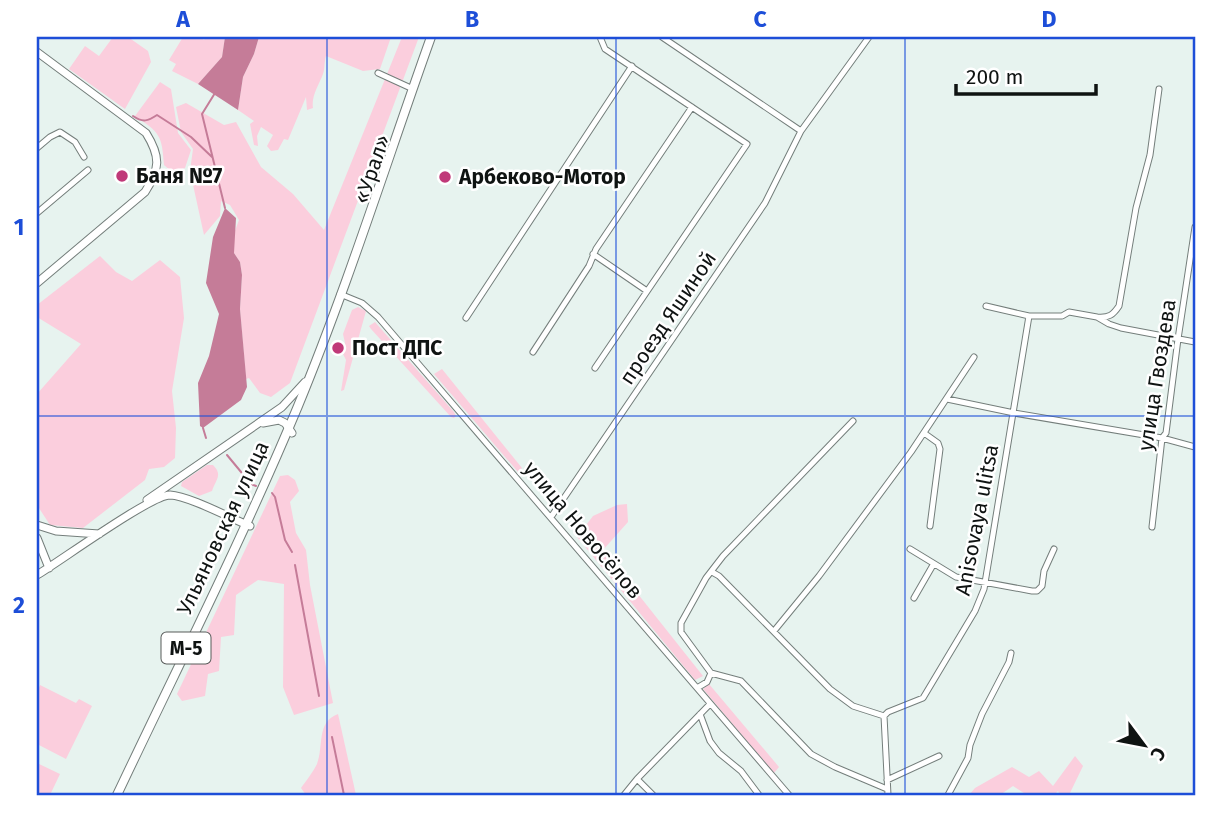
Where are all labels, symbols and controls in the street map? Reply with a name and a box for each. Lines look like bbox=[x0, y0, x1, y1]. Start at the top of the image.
text: A bbox=[175, 5, 190, 33]
text: B bbox=[465, 5, 479, 33]
text: C bbox=[753, 5, 767, 33]
text: D bbox=[1042, 5, 1057, 33]
scale bar bbox=[956, 52, 1096, 96]
text: 200 m bbox=[966, 64, 1023, 90]
street label: «Урал» bbox=[348, 131, 396, 207]
place label: Баня №7 bbox=[136, 163, 223, 189]
place label: Арбеково-Мотор bbox=[458, 164, 626, 190]
marker: Баня №7 bbox=[114, 168, 130, 184]
marker: Арбеково-Мотор bbox=[437, 169, 453, 185]
text: 1 bbox=[14, 213, 24, 241]
street label: проезд Яшиной bbox=[614, 246, 722, 390]
street label: улица Гвоздева bbox=[1132, 297, 1182, 453]
place label: Пост ДПС bbox=[352, 335, 442, 361]
marker: Пост ДПС bbox=[330, 340, 346, 356]
street label: Ульяновская улица bbox=[171, 437, 275, 619]
street label: Anisovaya ulitsa bbox=[950, 442, 1004, 598]
street label: улица Новосёлов bbox=[518, 456, 648, 604]
text: 2 bbox=[13, 591, 25, 619]
road number: М-5 bbox=[162, 632, 210, 664]
north arrow bbox=[1110, 710, 1180, 780]
text: С bbox=[1145, 743, 1171, 765]

